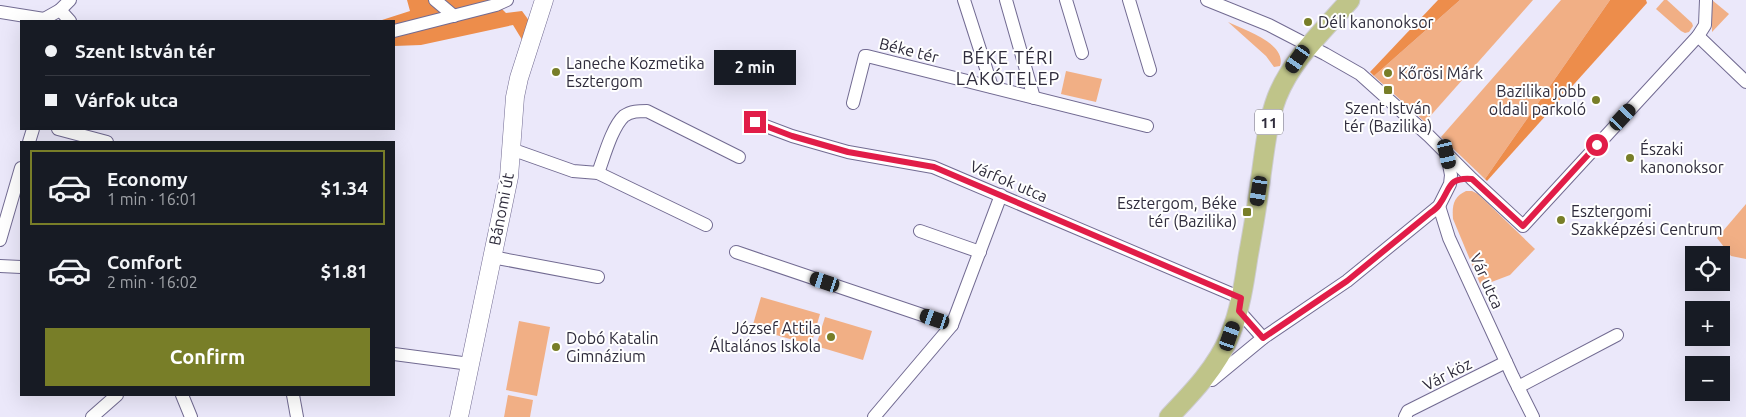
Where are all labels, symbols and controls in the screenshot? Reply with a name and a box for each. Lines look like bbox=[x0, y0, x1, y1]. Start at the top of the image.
place label: Déli kanonoksor bbox=[1318, 13, 1434, 31]
marker: Déli kanonoksor bbox=[1302, 16, 1314, 28]
street label: Béke tér bbox=[877, 34, 941, 66]
text: Szent István tér bbox=[75, 40, 215, 62]
car bbox=[1283, 42, 1312, 76]
district label: BÉKE TÉRI LAKÓTELEP bbox=[956, 46, 1060, 88]
callout: 2 min bbox=[714, 49, 796, 84]
place label: Laneche Kozmetika Esztergom bbox=[566, 54, 705, 90]
text: 2 min bbox=[735, 58, 775, 76]
place label: Kőrösi Márk bbox=[1398, 64, 1483, 82]
marker: Laneche Kozmetika Esztergom bbox=[550, 66, 562, 78]
marker: Kőrösi Márk bbox=[1382, 67, 1394, 79]
place label: Bazilika jobb oldali parkoló bbox=[1489, 82, 1586, 118]
marker: Szent István tér (Bazilika) bbox=[1382, 84, 1394, 96]
text: Várfok utca bbox=[75, 89, 178, 111]
marker: Bazilika jobb oldali parkoló bbox=[1590, 94, 1602, 106]
place label: Szent István tér (Bazilika) bbox=[1344, 99, 1432, 136]
car bbox=[1607, 101, 1638, 133]
road number: 11 bbox=[1255, 110, 1283, 134]
route end bbox=[744, 111, 766, 133]
route start bbox=[1586, 134, 1608, 156]
car bbox=[1436, 138, 1457, 170]
place label: Északi kanonoksor bbox=[1640, 138, 1724, 176]
marker: Északi kanonoksor bbox=[1624, 152, 1636, 164]
street label: Várfok utca bbox=[968, 157, 1050, 205]
icon: car bbox=[47, 165, 92, 210]
text: Economy bbox=[107, 168, 188, 190]
street label: Bánomi út bbox=[485, 170, 517, 247]
car bbox=[1249, 175, 1268, 207]
text: $1.34 bbox=[320, 177, 368, 199]
text: 1 min · 16:01 bbox=[107, 190, 198, 208]
place label: Esztergom, Béke tér (Bazilika) bbox=[1117, 194, 1237, 231]
place label: Esztergomi Szakképzési Centrum bbox=[1571, 202, 1723, 238]
marker: Esztergom, Béke tér (Bazilika) bbox=[1241, 206, 1253, 218]
marker: Esztergomi Szakképzési Centrum bbox=[1555, 214, 1567, 226]
map controls bbox=[1685, 246, 1730, 401]
button: locate bbox=[1685, 246, 1730, 291]
icon: car bbox=[47, 248, 92, 293]
street label: Vár utca bbox=[1467, 250, 1507, 312]
text: Comfort bbox=[107, 251, 182, 273]
text: $1.81 bbox=[320, 260, 368, 282]
car bbox=[808, 270, 841, 294]
text: 2 min · 16:02 bbox=[107, 273, 198, 291]
button: + bbox=[1685, 301, 1730, 346]
car bbox=[918, 307, 951, 331]
place label: József Attila Általános Iskola bbox=[710, 319, 821, 355]
car bbox=[1218, 319, 1241, 353]
button: Confirm bbox=[45, 328, 370, 386]
place label: Dobó Katalin Gimnázium bbox=[566, 329, 659, 365]
marker: József Attila Általános Iskola bbox=[825, 331, 837, 343]
marker: Dobó Katalin Gimnázium bbox=[550, 341, 562, 353]
street label: Vár köz bbox=[1420, 354, 1474, 394]
button: − bbox=[1685, 356, 1730, 401]

